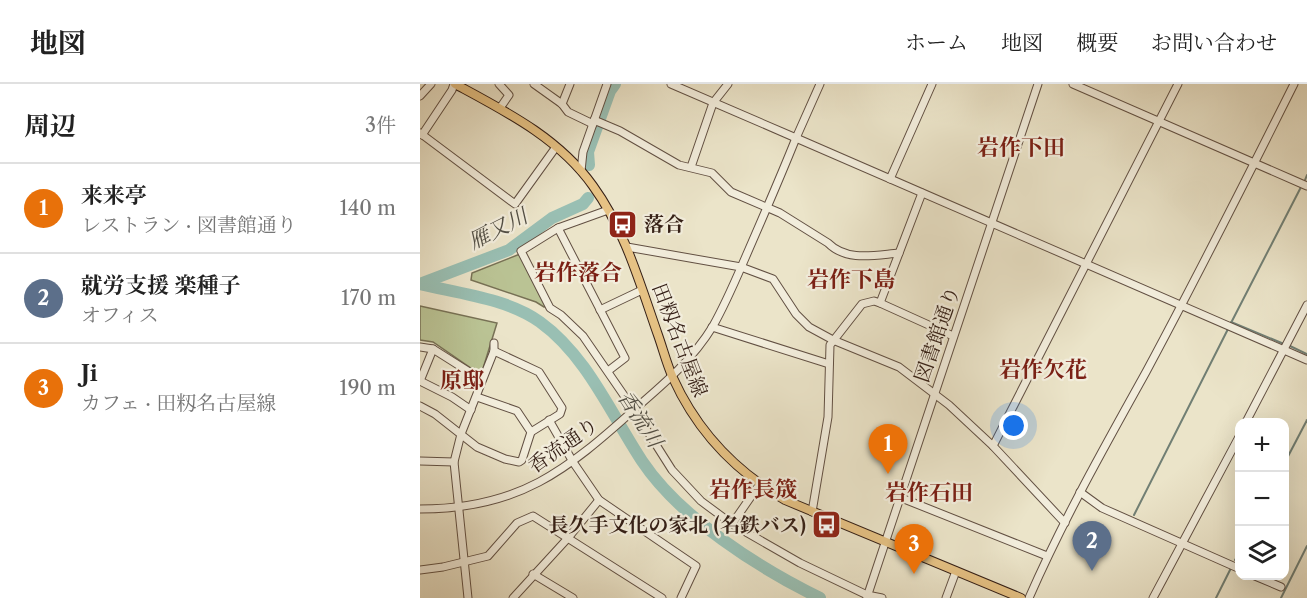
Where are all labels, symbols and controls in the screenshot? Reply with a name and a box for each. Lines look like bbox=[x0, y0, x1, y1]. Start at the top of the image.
text: 地図 bbox=[30, 26, 86, 60]
text: ホーム bbox=[905, 30, 968, 55]
text: 地図 bbox=[1001, 30, 1043, 55]
text: 概要 bbox=[1076, 30, 1118, 55]
text: お問い合わせ bbox=[1151, 30, 1277, 55]
text: 周辺 bbox=[24, 110, 76, 142]
text: 3件 bbox=[365, 113, 396, 137]
district label: 岩作下田 bbox=[977, 134, 1065, 161]
text: 来来亭 bbox=[81, 182, 147, 209]
text: 1 bbox=[39, 196, 48, 220]
text: 140 m bbox=[339, 196, 396, 220]
water label: 雁又川 bbox=[464, 202, 533, 254]
bus stop icon: 落合 bbox=[607, 208, 639, 240]
place label: 落合 bbox=[644, 212, 684, 236]
text: レストラン · 図書館通り bbox=[81, 213, 297, 237]
district label: 岩作落合 bbox=[534, 259, 622, 286]
district label: 岩作下島 bbox=[807, 266, 895, 293]
text: 就労支援 楽種子 bbox=[81, 272, 241, 299]
street label: 田籾名古屋線 bbox=[647, 280, 713, 400]
street label: 図書館通り bbox=[909, 283, 965, 385]
text: 2 bbox=[38, 286, 49, 310]
text: 170 m bbox=[341, 286, 396, 310]
text: オフィス bbox=[81, 303, 159, 327]
district label: 岩作欠花 bbox=[999, 356, 1087, 383]
text: Ji bbox=[81, 360, 98, 387]
district label: 原邸 bbox=[440, 367, 484, 394]
text: 3 bbox=[38, 376, 49, 400]
text: 190 m bbox=[339, 376, 396, 400]
water label: 香流川 bbox=[613, 386, 669, 454]
text: カフェ · 田籾名古屋線 bbox=[81, 391, 276, 415]
your location bbox=[999, 411, 1028, 440]
street label: 香流通り bbox=[523, 412, 603, 478]
map controls bbox=[1235, 418, 1289, 580]
button: + bbox=[1235, 418, 1289, 472]
pin: 1 bbox=[868, 424, 908, 474]
button: − bbox=[1235, 472, 1289, 526]
district label: 岩作長筬 bbox=[709, 476, 797, 503]
district label: 岩作石田 bbox=[885, 479, 973, 506]
bus stop icon: 長久手文化の家北 (名鉄バス) bbox=[811, 509, 843, 541]
place label: 長久手文化の家北 (名鉄バス) bbox=[548, 513, 806, 537]
pin: 2 bbox=[1072, 522, 1112, 571]
pin: 3 bbox=[894, 524, 934, 574]
button: layers bbox=[1235, 526, 1289, 580]

